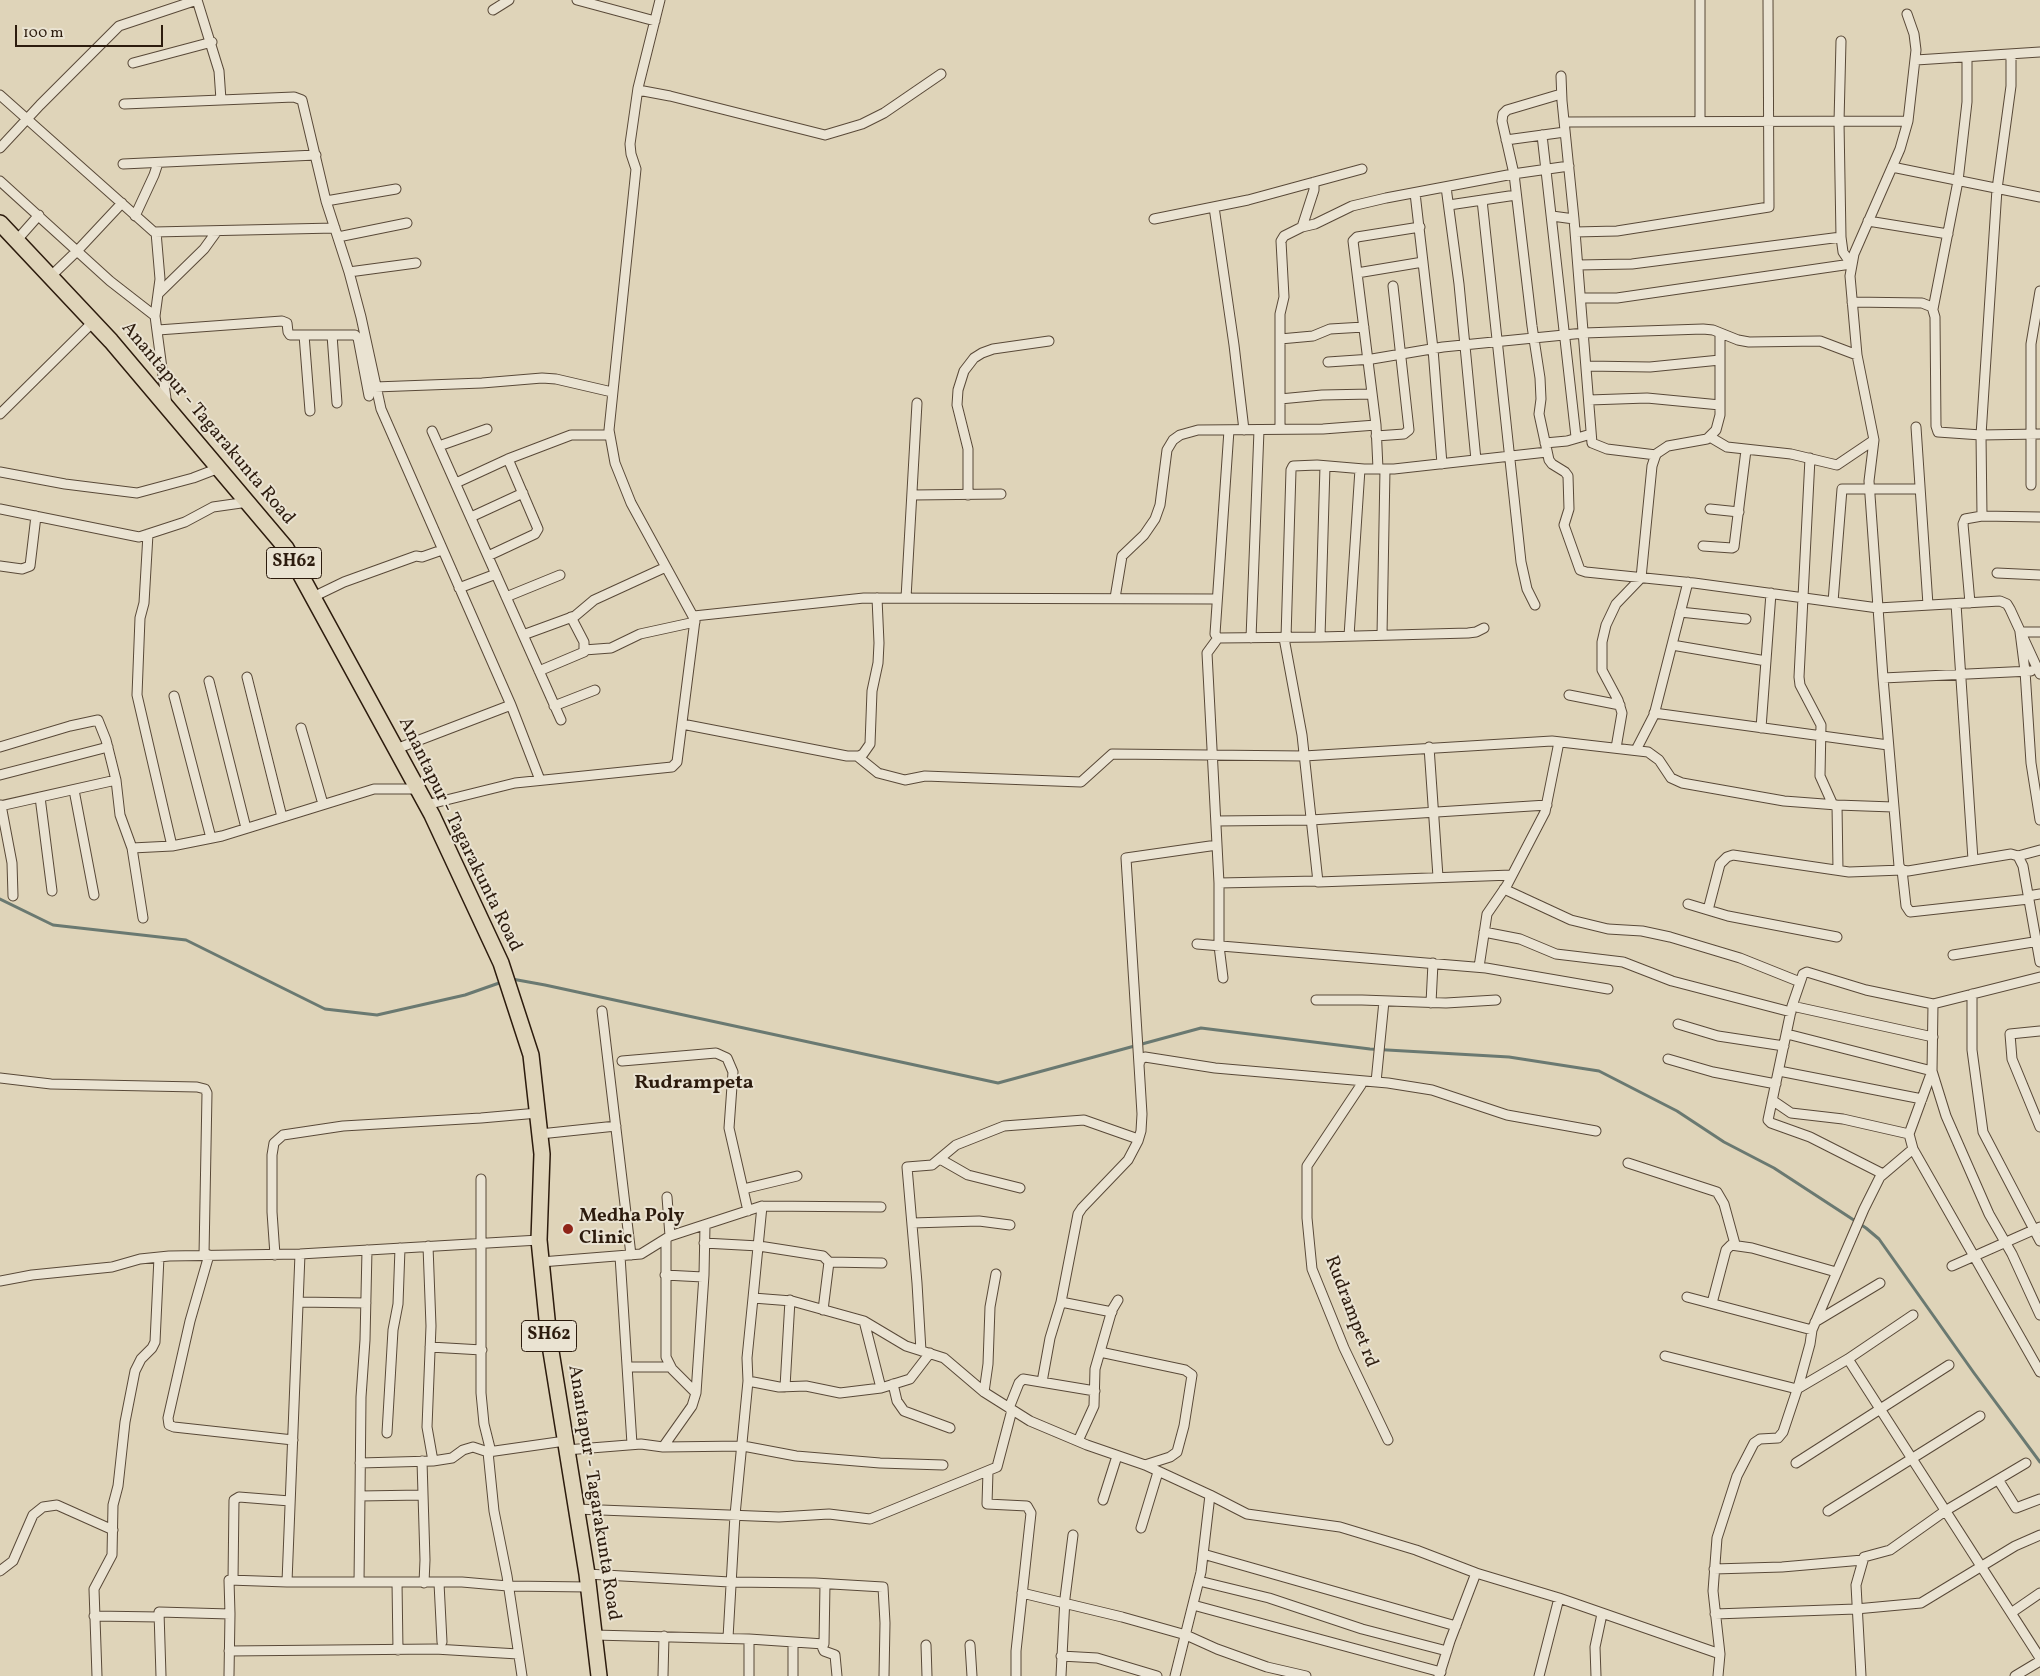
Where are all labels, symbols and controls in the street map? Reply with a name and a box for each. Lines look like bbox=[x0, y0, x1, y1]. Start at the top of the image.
scale bar bbox=[18, 15, 165, 47]
text: 100 m bbox=[23, 23, 63, 44]
street label: Anantapur - Tagarakunta Road bbox=[115, 318, 299, 530]
road number: SH62 bbox=[266, 548, 322, 578]
street label: Anantapur - Tagarakunta Road bbox=[392, 714, 526, 956]
district label: Rudrampeta bbox=[634, 1072, 754, 1096]
place label: Medha Poly Clinic bbox=[579, 1207, 685, 1251]
marker: Medha Poly Clinic bbox=[561, 1222, 575, 1236]
street label: Rudrampet rd bbox=[1318, 1253, 1382, 1371]
road number: SH62 bbox=[522, 1320, 576, 1352]
street label: Anantapur - Tagarakunta Road bbox=[562, 1364, 624, 1622]

